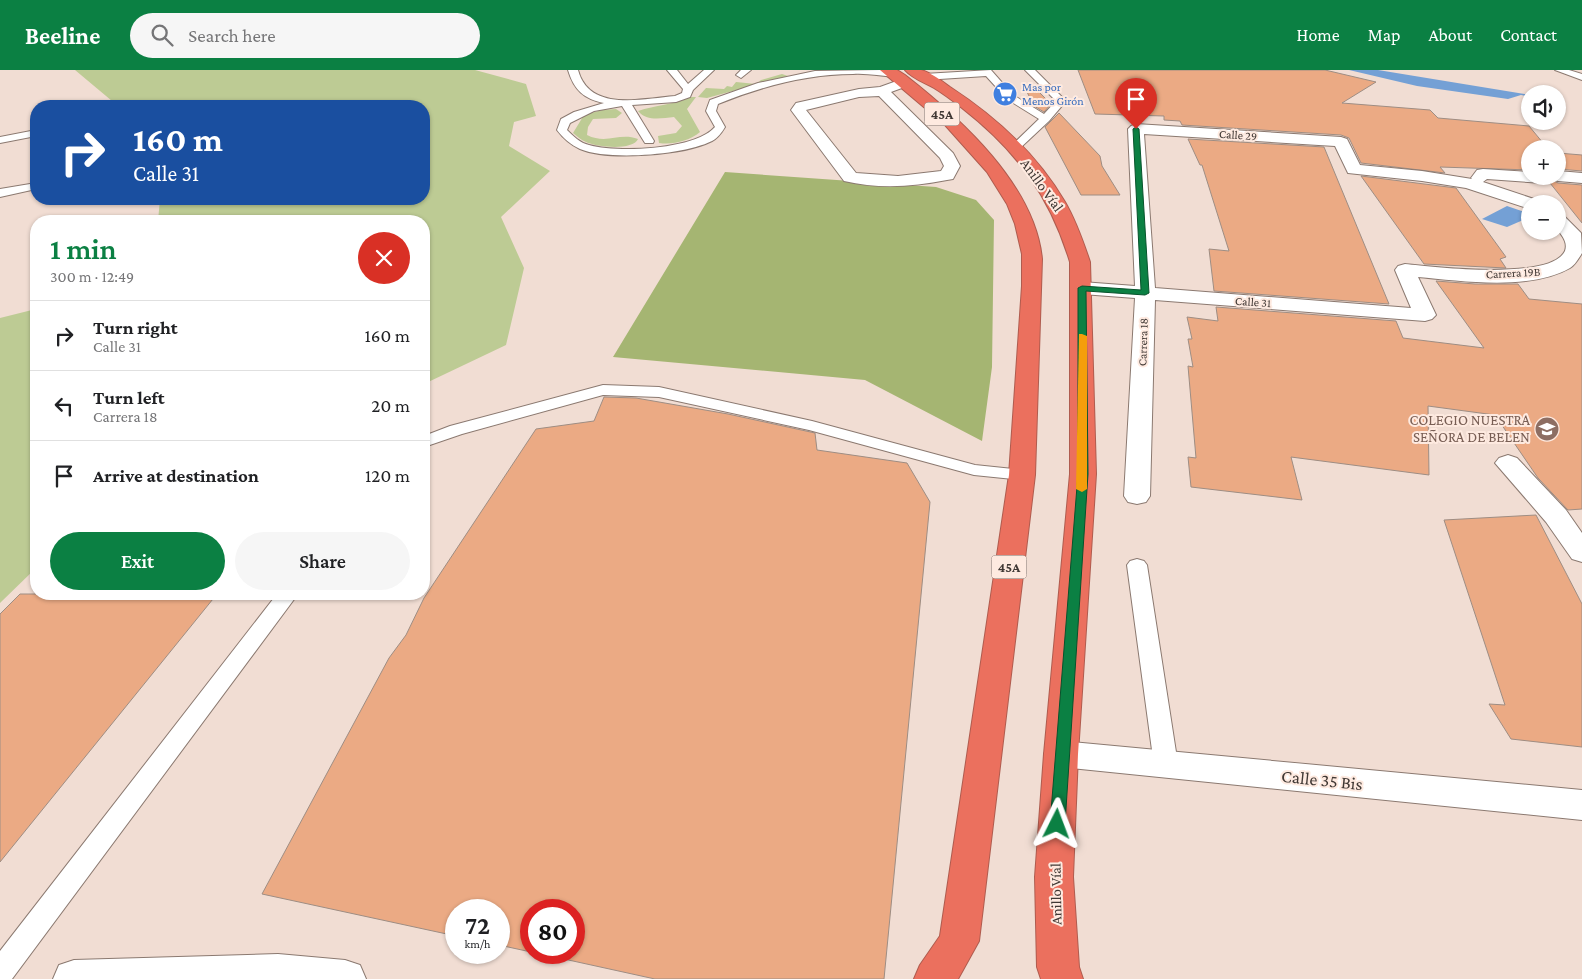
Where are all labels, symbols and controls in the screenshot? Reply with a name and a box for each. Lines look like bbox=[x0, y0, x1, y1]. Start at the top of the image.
search box bbox=[130, 13, 480, 58]
icon: search bbox=[148, 21, 176, 49]
text: Beeline bbox=[25, 22, 100, 49]
text: Search here bbox=[188, 25, 276, 46]
text: Home bbox=[1297, 25, 1340, 45]
text: Map bbox=[1368, 25, 1400, 45]
text: About bbox=[1428, 25, 1472, 45]
text: Contact bbox=[1500, 25, 1557, 45]
pin bbox=[1115, 78, 1157, 129]
place label: Mas por Menos Girón bbox=[1022, 80, 1084, 108]
supermarket icon: Mas por Menos Girón bbox=[992, 81, 1018, 107]
icon: arrive bbox=[1122, 85, 1150, 113]
map controls bbox=[1521, 85, 1566, 240]
button: sound bbox=[1521, 85, 1566, 130]
road number: 45A bbox=[924, 103, 960, 126]
icon: right bbox=[50, 120, 115, 185]
text: 160 m bbox=[133, 120, 223, 159]
street label: Calle 29 bbox=[1218, 127, 1258, 143]
button: + bbox=[1521, 140, 1566, 185]
street label: Anillo Víal bbox=[1017, 155, 1067, 215]
text: Calle 31 bbox=[133, 161, 199, 186]
button: − bbox=[1521, 195, 1566, 240]
text: 1 min bbox=[50, 232, 117, 265]
button: close bbox=[358, 232, 410, 284]
street label: Carrera 19B bbox=[1485, 265, 1541, 281]
text: 300 m · 12:49 bbox=[50, 268, 134, 285]
street label: Calle 31 bbox=[1235, 294, 1271, 310]
text: Turn right bbox=[93, 317, 178, 338]
street label: Carrera 18 bbox=[1135, 318, 1151, 366]
icon: right bbox=[50, 322, 78, 350]
text: 160 m bbox=[364, 325, 410, 346]
text: Calle 31 bbox=[93, 338, 141, 355]
text: Turn left bbox=[93, 387, 165, 408]
icon: left bbox=[50, 392, 78, 420]
text: 20 m bbox=[371, 395, 410, 416]
text: Carrera 18 bbox=[93, 408, 158, 425]
place label: COLEGIO NUESTRA SEÑORA DE BELEN bbox=[1409, 412, 1530, 445]
school or university icon: COLEGIO NUESTRA SEÑORA DE BELEN bbox=[1534, 416, 1560, 442]
icon: arrive bbox=[50, 462, 78, 490]
text: Arrive at destination bbox=[93, 465, 259, 486]
text: 120 m bbox=[365, 465, 410, 486]
button: Exit bbox=[50, 532, 225, 590]
button: Share bbox=[235, 532, 410, 590]
road number: 45A bbox=[992, 556, 1026, 578]
street label: Calle 35 Bis bbox=[1280, 766, 1364, 794]
position arrow bbox=[1030, 797, 1082, 849]
street label: Anillo Víal bbox=[1047, 863, 1065, 925]
speed limit sign: 80 bbox=[520, 899, 585, 964]
text: 72 bbox=[465, 912, 490, 939]
text: km/h bbox=[465, 937, 490, 951]

